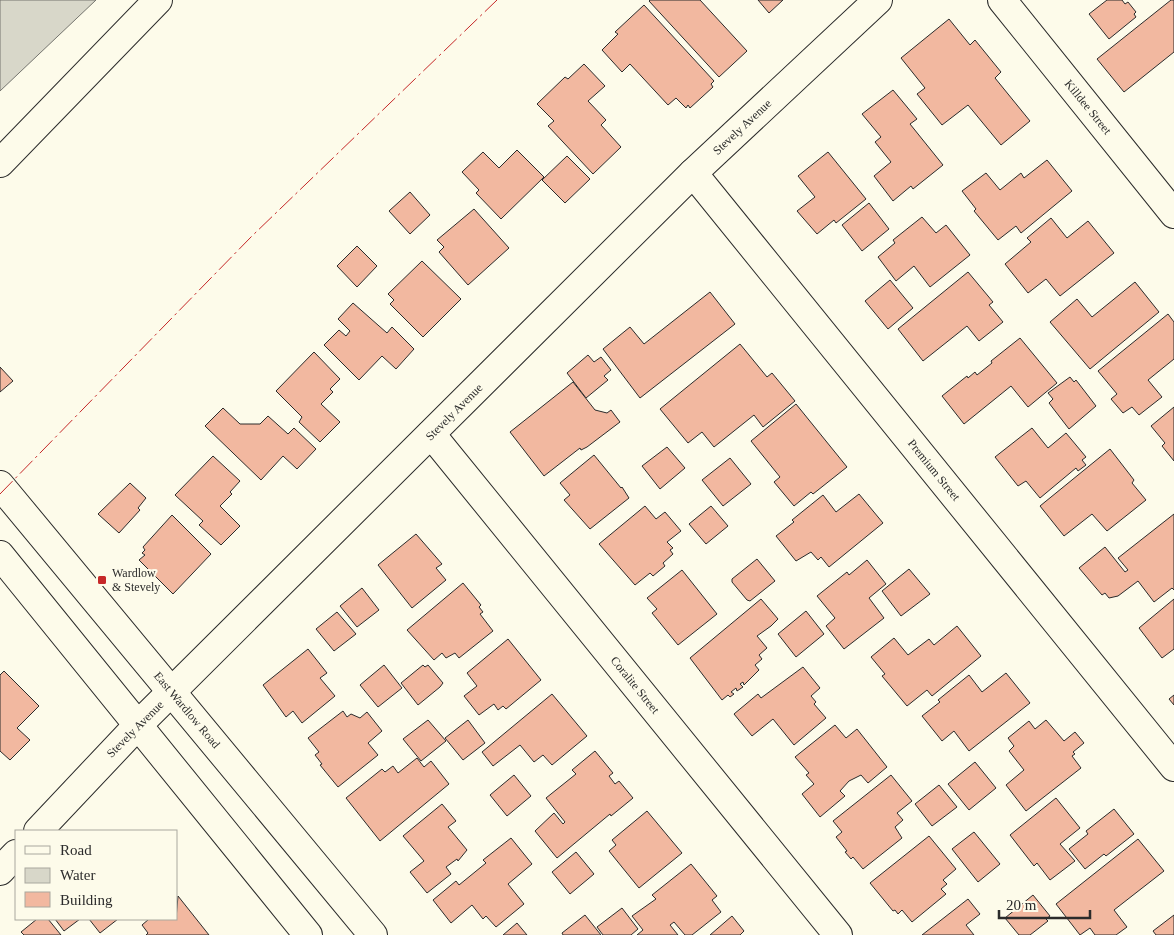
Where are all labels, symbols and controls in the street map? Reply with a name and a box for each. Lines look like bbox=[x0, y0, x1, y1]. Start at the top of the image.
street label: Killdee Street bbox=[1062, 77, 1115, 138]
street label: Stevely Avenue bbox=[710, 96, 774, 158]
street label: Stevely Avenue bbox=[423, 381, 485, 443]
street label: Premium Street bbox=[905, 436, 963, 504]
place label: Wardlow & Stevely bbox=[112, 566, 160, 594]
marker: Wardlow & Stevely bbox=[96, 574, 108, 586]
street label: Coralite Street bbox=[608, 654, 663, 717]
street label: East Wardlow Road bbox=[151, 669, 223, 751]
street label: Stevely Avenue bbox=[104, 698, 166, 760]
legend bbox=[15, 830, 178, 920]
text: Road bbox=[60, 842, 92, 858]
text: Water bbox=[60, 867, 95, 883]
scale bar bbox=[999, 888, 1090, 920]
text: Building bbox=[60, 892, 113, 908]
text: 20 m bbox=[1006, 897, 1037, 913]

